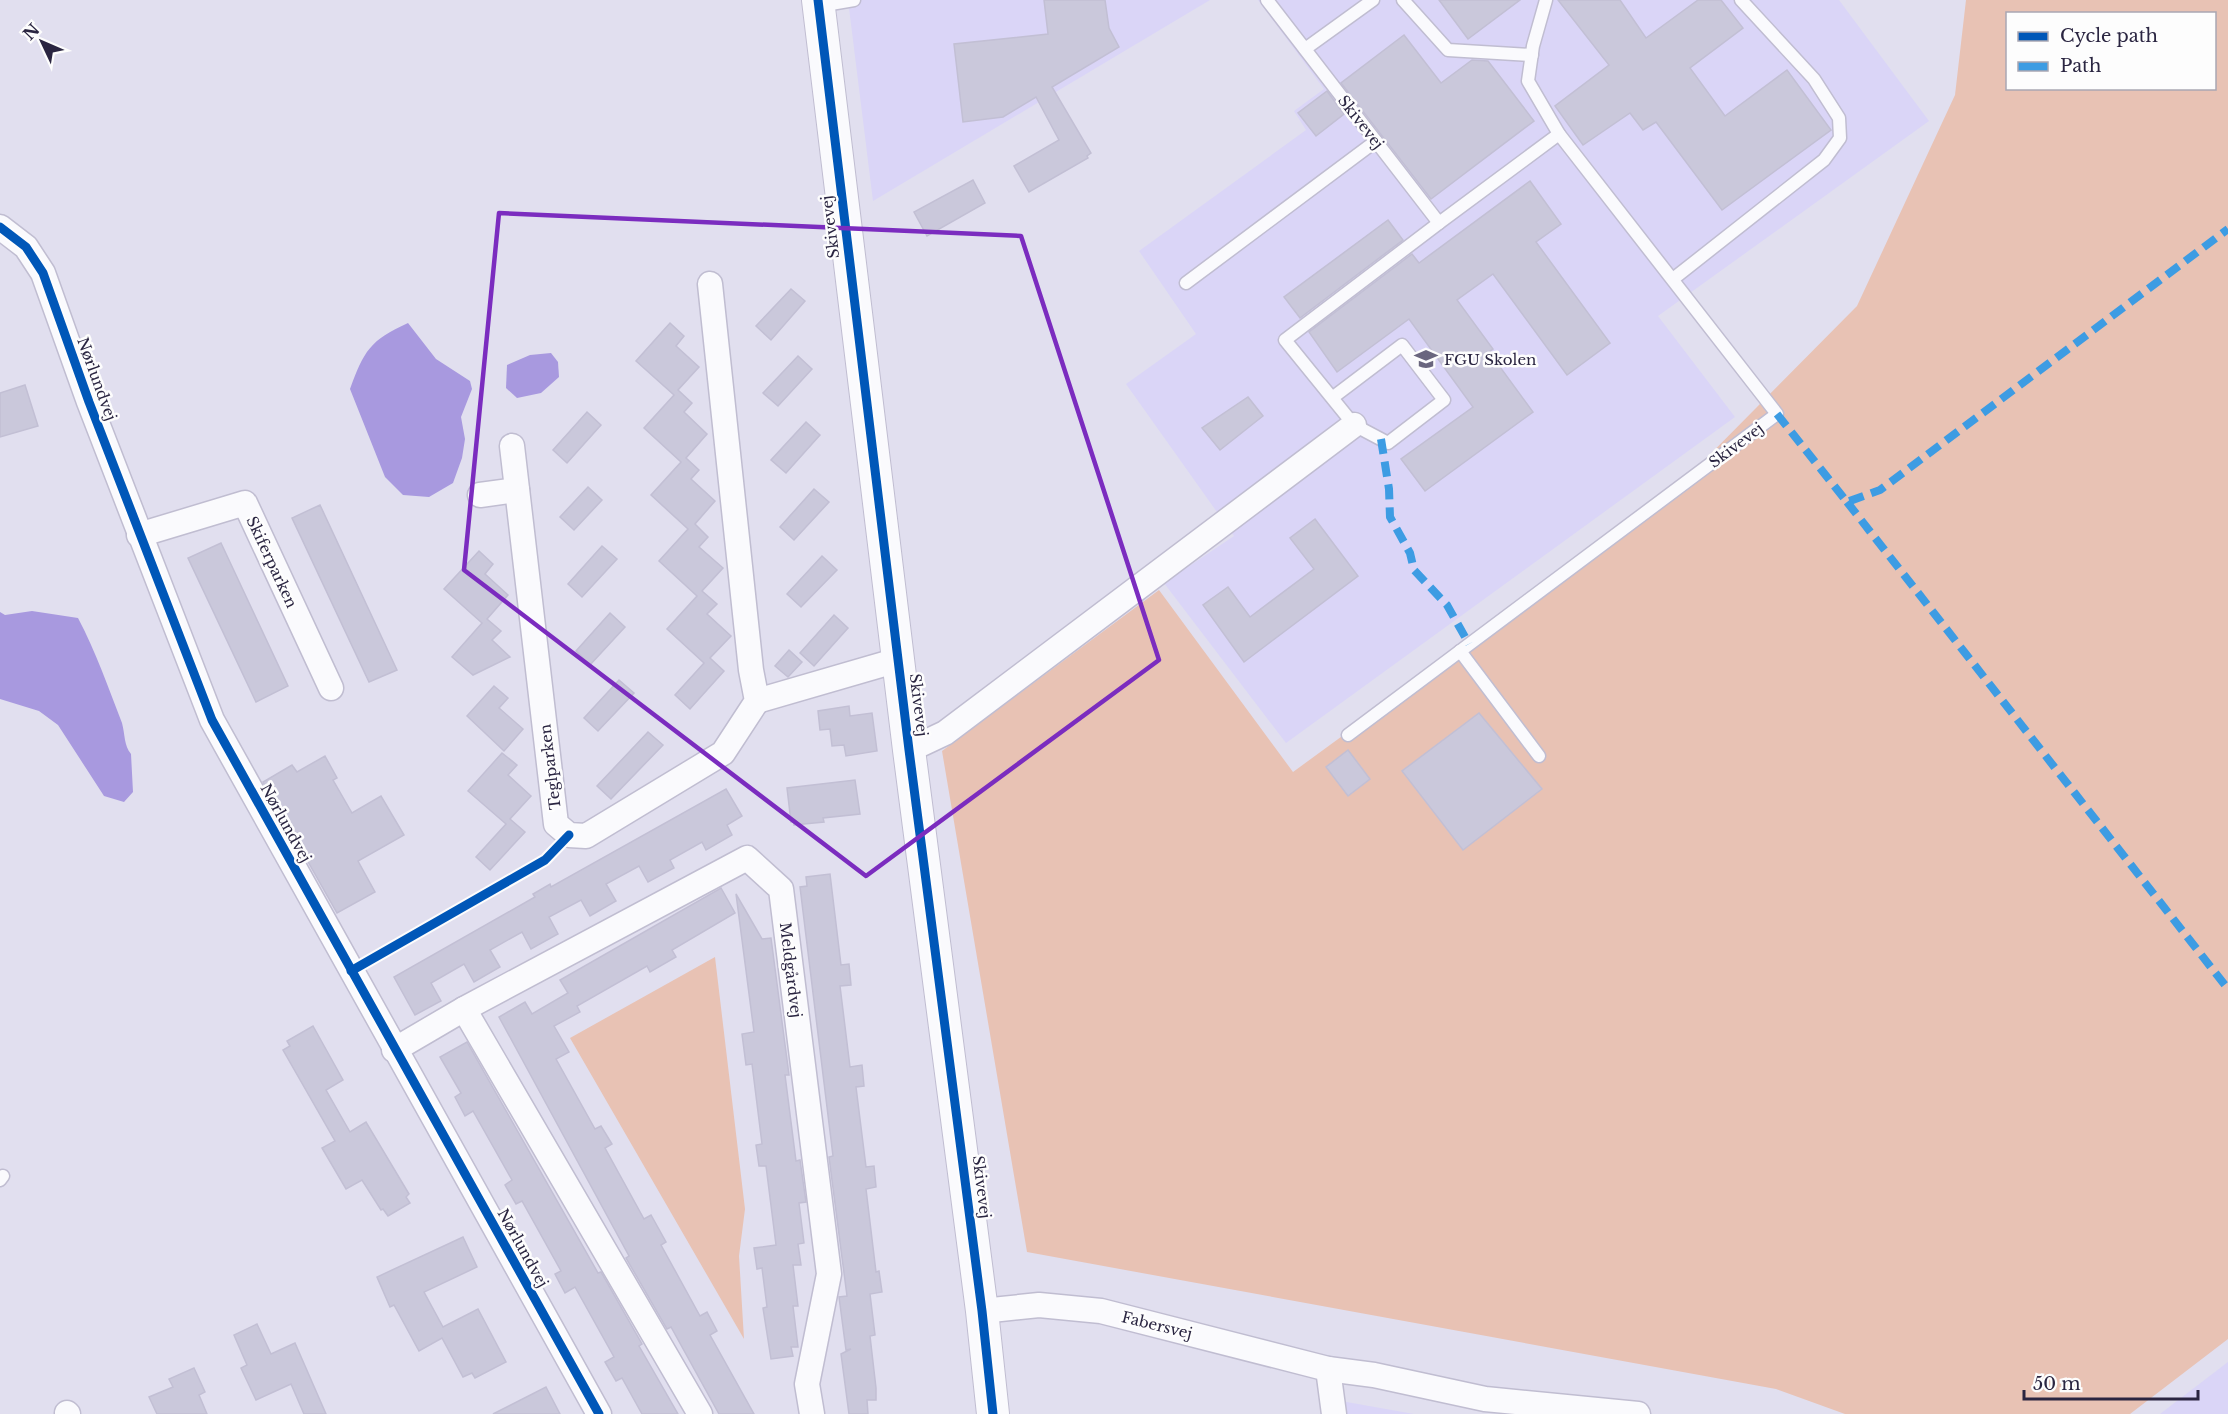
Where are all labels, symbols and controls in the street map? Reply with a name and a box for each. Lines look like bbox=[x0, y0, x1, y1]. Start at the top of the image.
north arrow bbox=[12, 12, 72, 72]
legend bbox=[2006, 12, 2216, 90]
text: N bbox=[19, 19, 44, 44]
text: Cycle path bbox=[2060, 25, 2158, 47]
text: Path bbox=[2060, 55, 2101, 77]
street label: Skivevej bbox=[1334, 91, 1388, 153]
street label: Skivevej bbox=[817, 194, 843, 260]
street label: Nørlundvej bbox=[73, 335, 121, 423]
school or university icon: FGU Skolen bbox=[1413, 346, 1439, 372]
place label: FGU Skolen bbox=[1444, 350, 1536, 369]
street label: Skivevej bbox=[1705, 418, 1767, 472]
street label: Skiferparken bbox=[242, 513, 302, 611]
street label: Skivevej bbox=[906, 672, 932, 738]
street label: Teglparken bbox=[535, 723, 565, 811]
street label: Nørlundvej bbox=[257, 780, 315, 866]
street label: Meldgårdvej bbox=[776, 921, 806, 1019]
street label: Skivevej bbox=[969, 1154, 995, 1220]
street label: Nørlundvej bbox=[494, 1205, 552, 1291]
street label: Fabersvej bbox=[1120, 1307, 1194, 1343]
scale bar bbox=[2024, 1363, 2198, 1401]
text: 50 m bbox=[2033, 1373, 2081, 1395]

